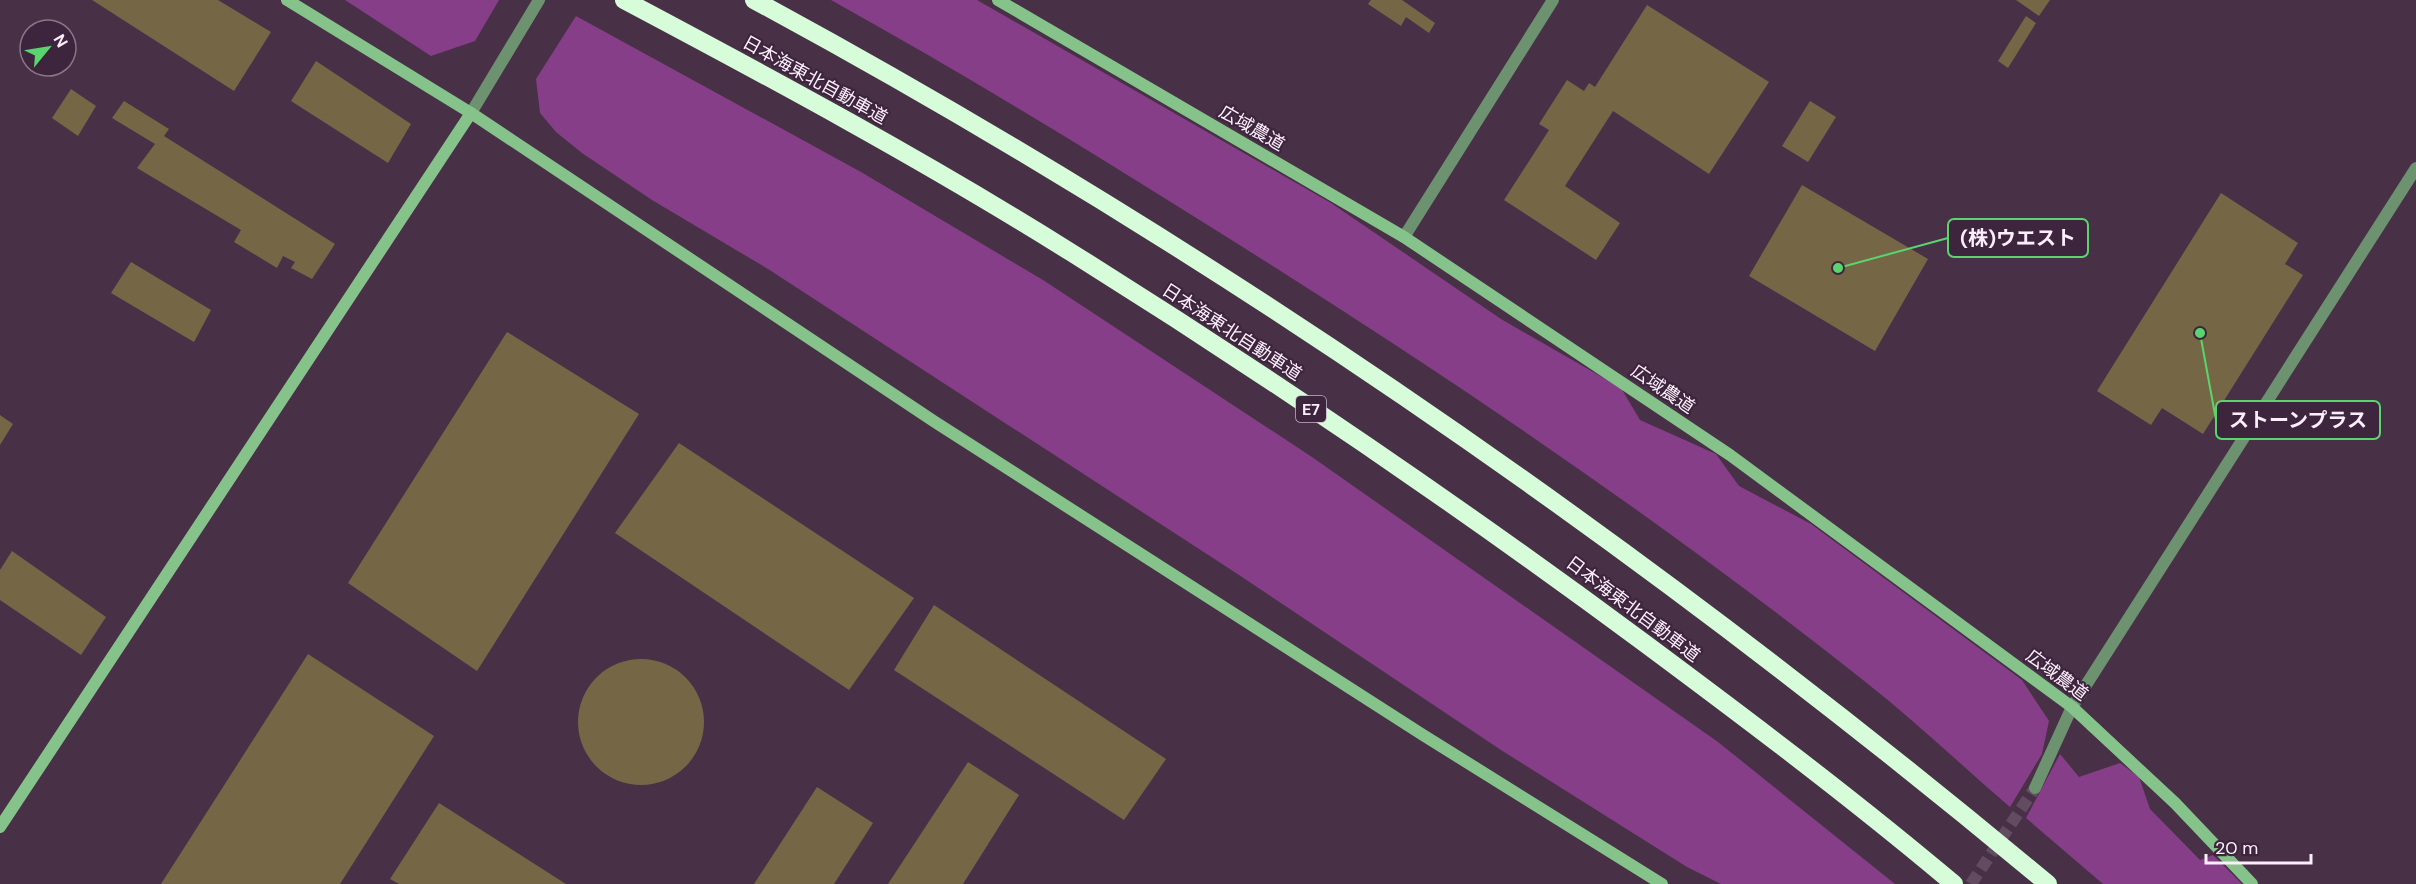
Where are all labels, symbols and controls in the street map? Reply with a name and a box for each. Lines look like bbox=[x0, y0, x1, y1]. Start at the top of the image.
north arrow bbox=[18, 18, 78, 78]
text: N bbox=[49, 30, 73, 51]
street label: 日本海東北自動車道 bbox=[738, 30, 892, 130]
street label: 広域農道 bbox=[1215, 100, 1289, 156]
callout: (株)ウエスト bbox=[1948, 219, 2088, 257]
text: (株)ウエスト bbox=[1960, 225, 2076, 251]
street label: 日本海東北自動車道 bbox=[1158, 278, 1306, 386]
street label: 広域農道 bbox=[1626, 359, 1700, 419]
road number: E7 bbox=[1296, 396, 1326, 422]
callout: ストーンプラス bbox=[2216, 401, 2380, 439]
text: ストーンプラス bbox=[2229, 407, 2367, 433]
street label: 日本海東北自動車道 bbox=[1561, 551, 1705, 667]
street label: 広域農道 bbox=[2021, 644, 2093, 706]
scale bar bbox=[2206, 827, 2311, 865]
text: 20 m bbox=[2215, 836, 2258, 860]

